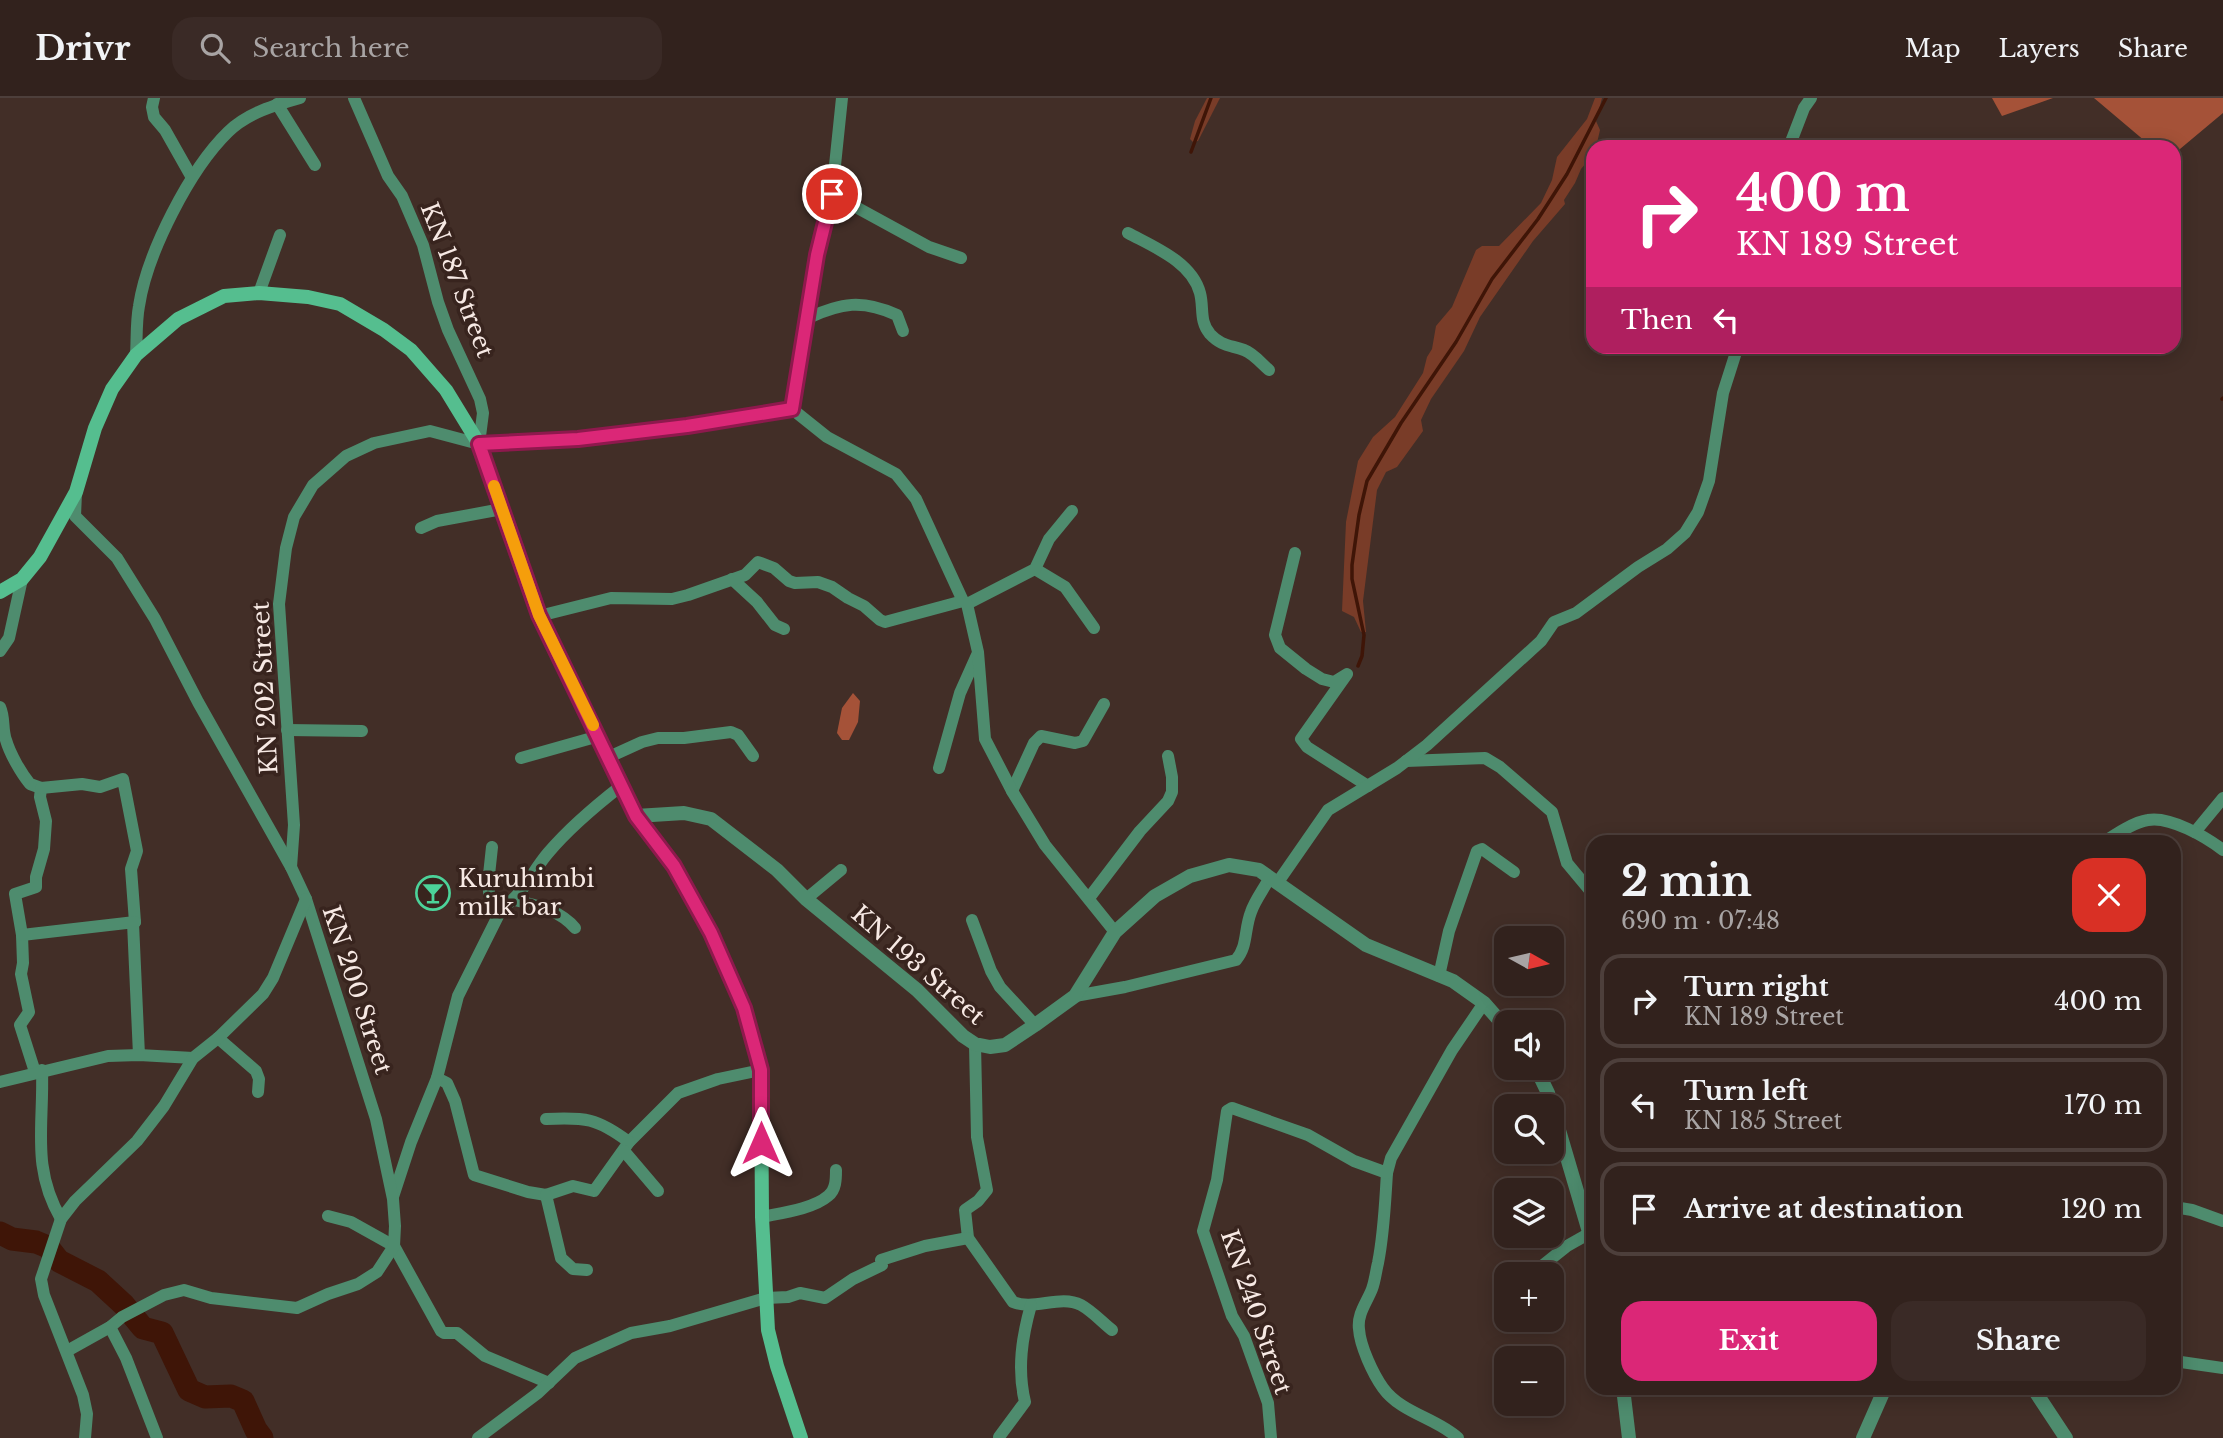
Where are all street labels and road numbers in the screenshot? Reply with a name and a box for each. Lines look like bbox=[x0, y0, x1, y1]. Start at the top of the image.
street label: KN 187 Street bbox=[415, 198, 500, 361]
street label: KN 202 Street bbox=[245, 601, 284, 775]
street label: KN 193 Street bbox=[846, 899, 991, 1030]
street label: KN 200 Street bbox=[317, 902, 398, 1078]
street label: KN 240 Street bbox=[1215, 1226, 1298, 1398]

